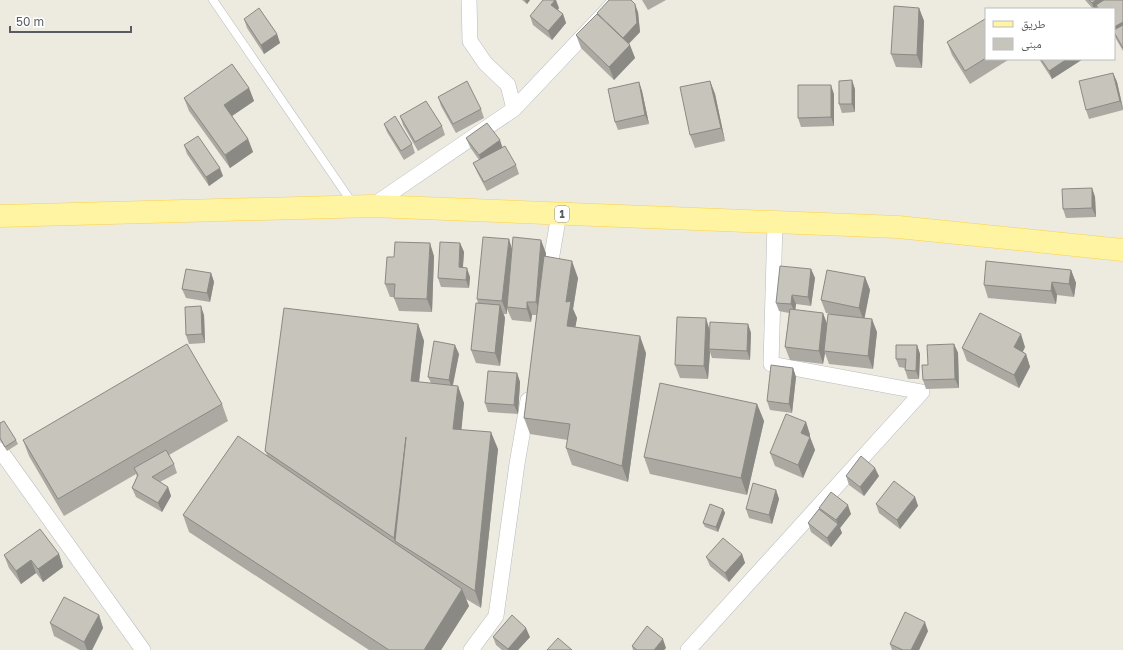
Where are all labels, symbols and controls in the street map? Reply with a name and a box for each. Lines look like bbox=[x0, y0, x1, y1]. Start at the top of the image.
scale bar bbox=[10, 8, 131, 34]
legend bbox=[985, 8, 1115, 60]
text: 50 m bbox=[16, 14, 44, 29]
text: طريق bbox=[1021, 16, 1046, 31]
text: مبنى bbox=[1021, 36, 1042, 51]
road number: 1 bbox=[555, 206, 569, 222]

